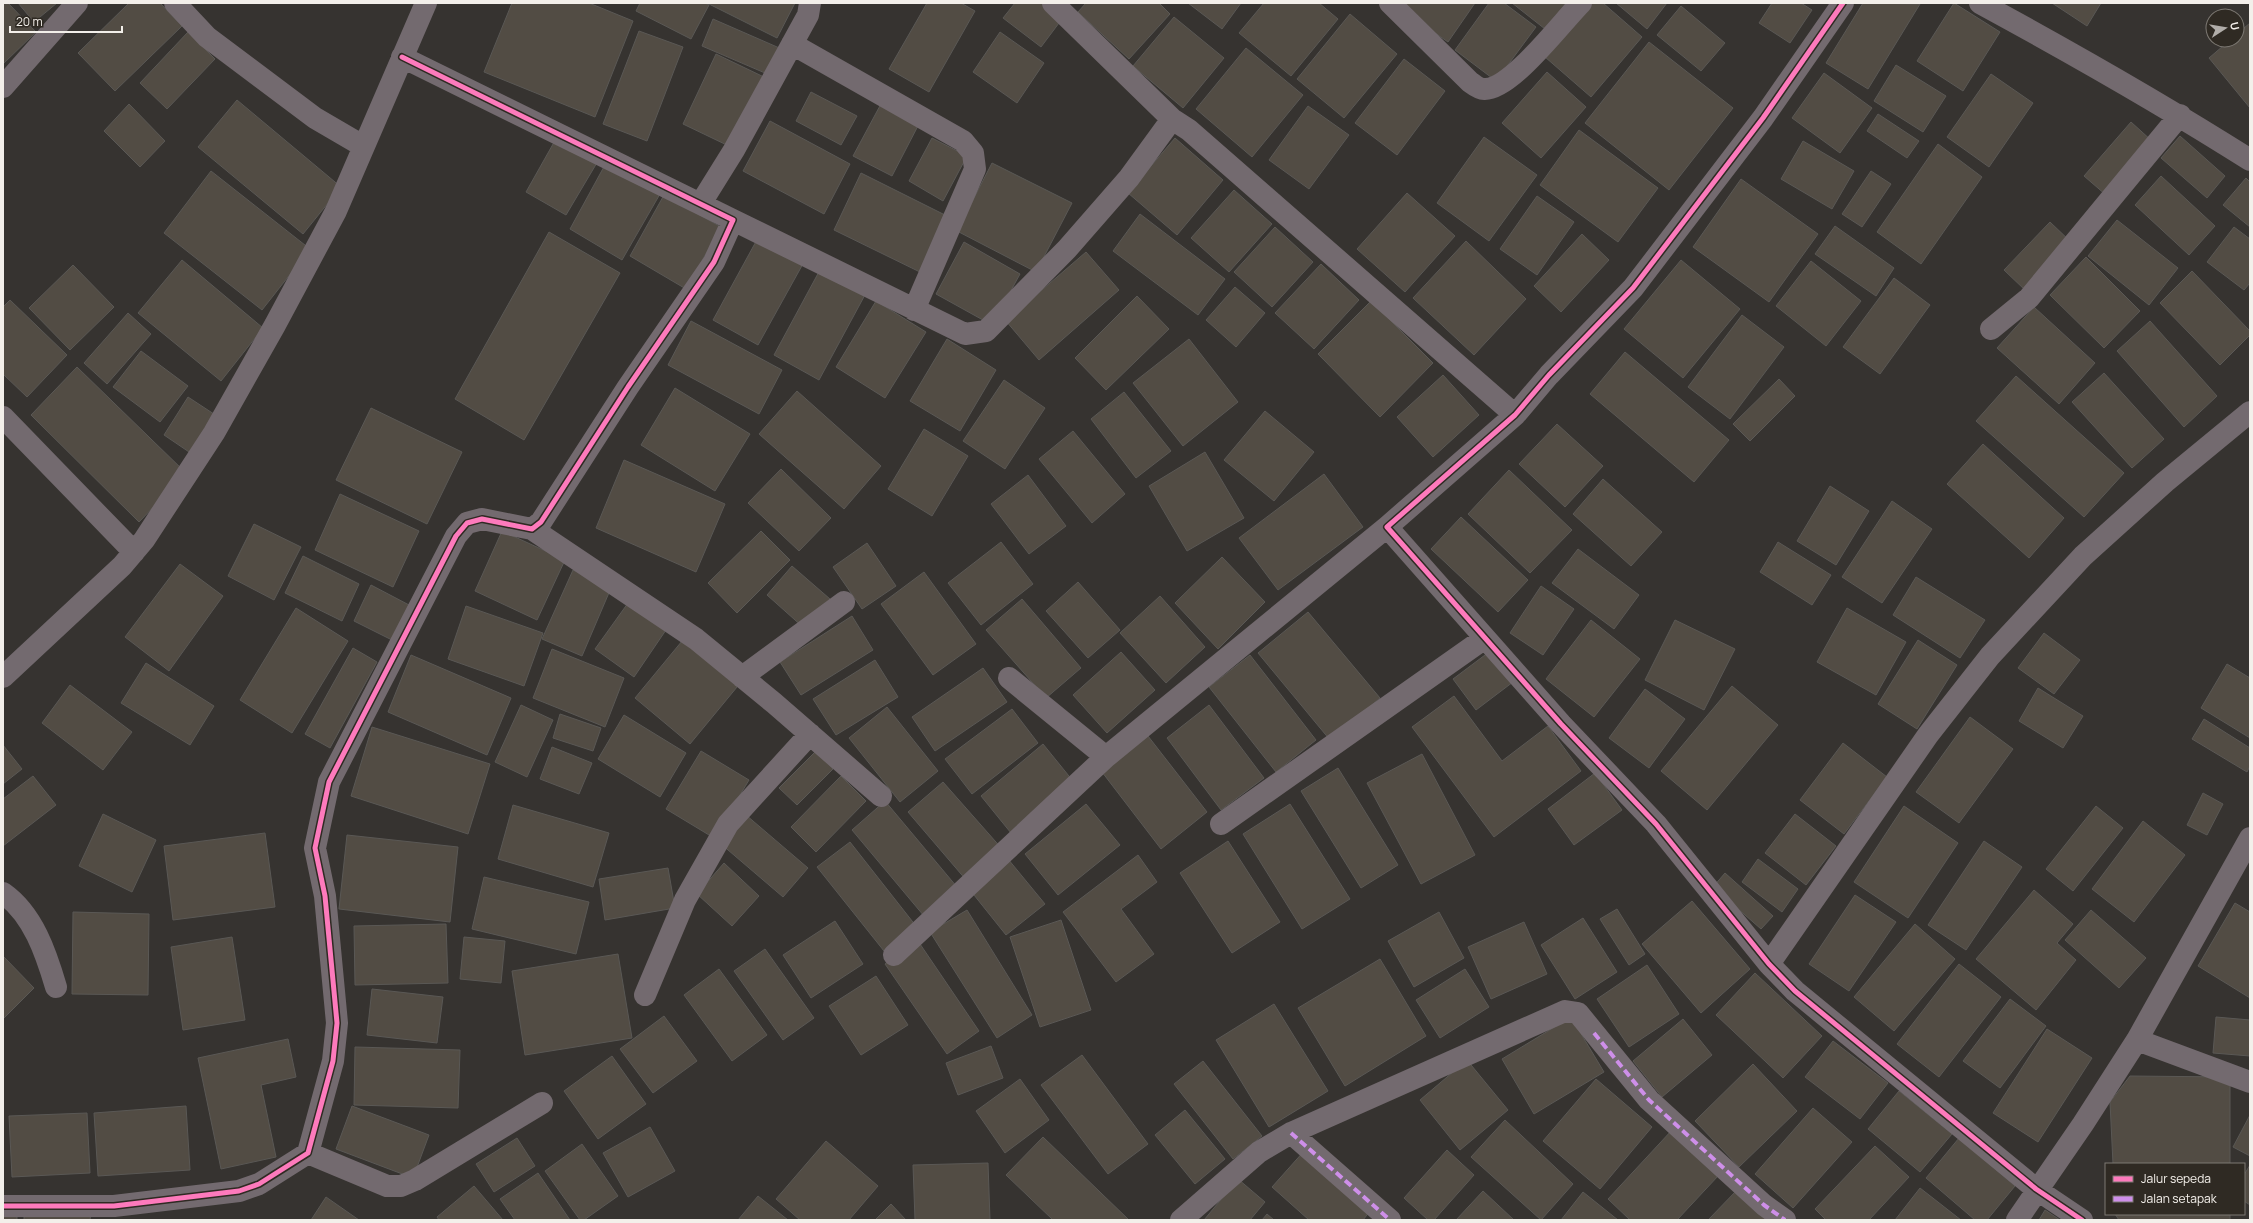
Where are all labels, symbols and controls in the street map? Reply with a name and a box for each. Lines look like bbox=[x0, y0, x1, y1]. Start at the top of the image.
scale bar bbox=[10, 8, 122, 34]
north arrow bbox=[2205, 8, 2245, 48]
text: 20 m bbox=[16, 13, 43, 30]
text: U bbox=[2227, 20, 2243, 31]
legend bbox=[2105, 1163, 2245, 1215]
text: Jalur sepeda bbox=[2141, 1170, 2211, 1187]
text: Jalan setapak bbox=[2141, 1190, 2218, 1207]

